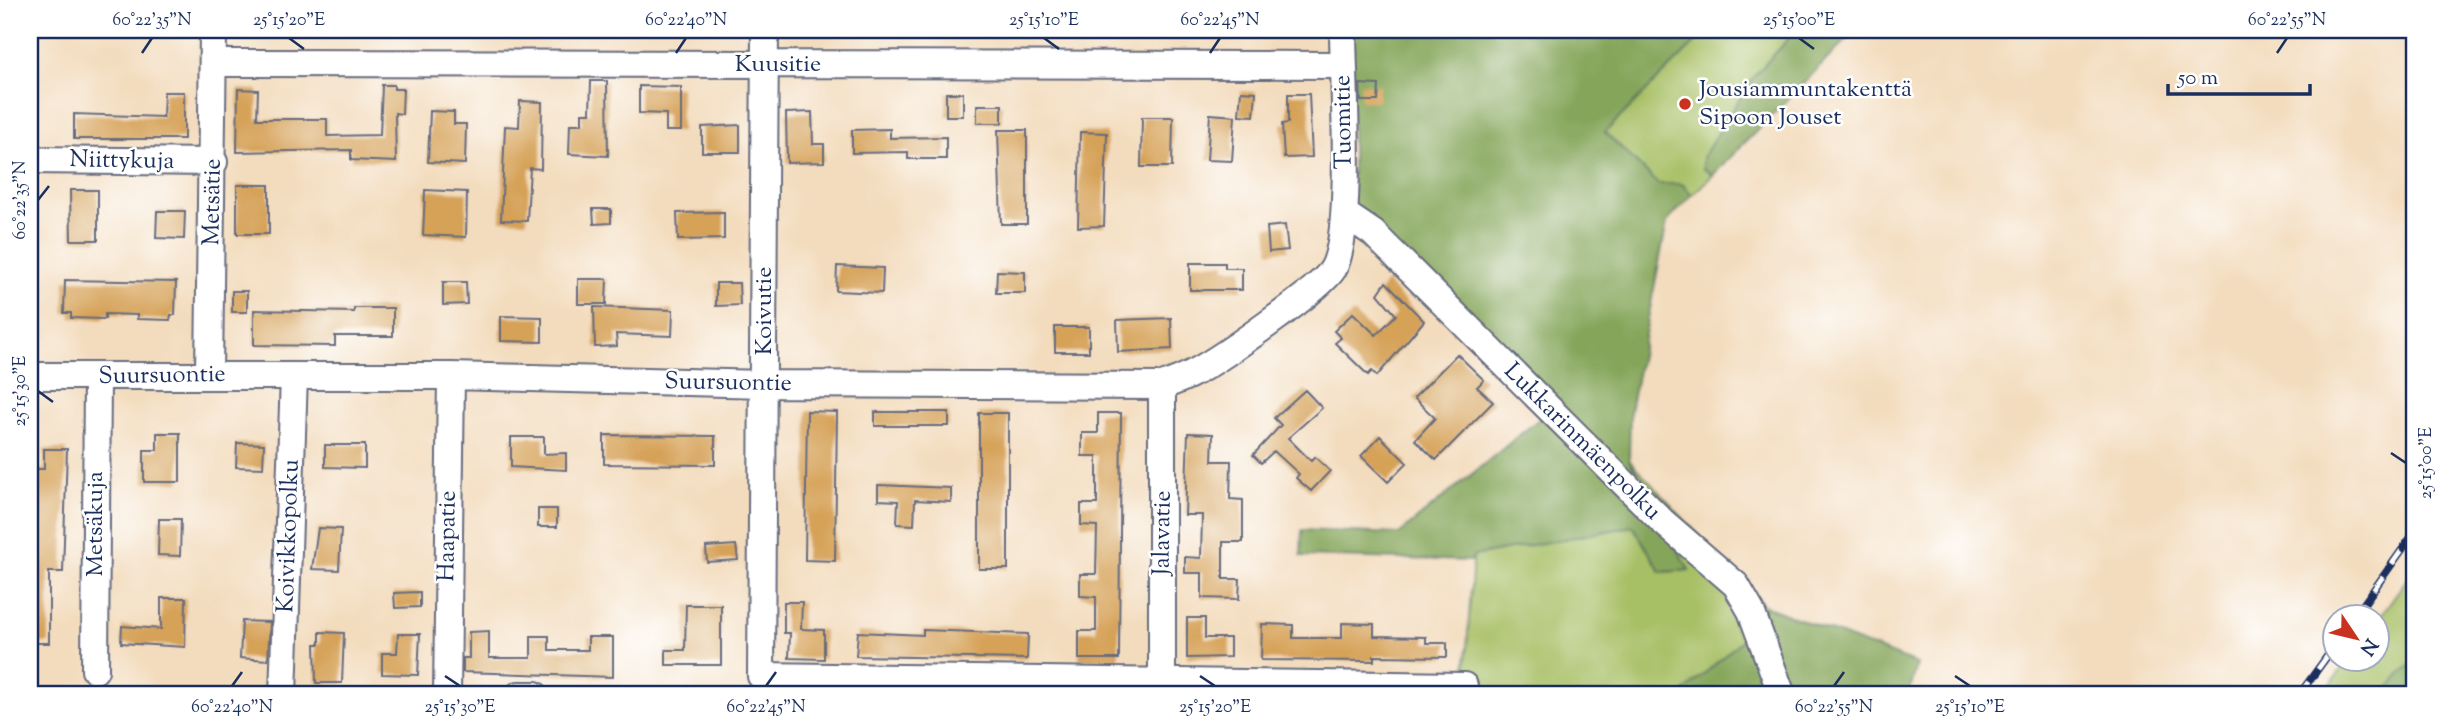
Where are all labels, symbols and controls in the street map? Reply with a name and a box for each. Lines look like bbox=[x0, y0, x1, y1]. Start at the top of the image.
text: 60°22'35"N bbox=[112, 8, 192, 34]
text: 25°15'20"E bbox=[253, 8, 325, 34]
text: 60°22'40"N bbox=[645, 8, 727, 34]
text: 25°15'10"E bbox=[1009, 8, 1079, 34]
text: 60°22'45"N bbox=[1180, 8, 1260, 34]
text: 25°15'00"E bbox=[1763, 8, 1835, 34]
text: 60°22'55"N bbox=[2248, 8, 2326, 34]
street label: Kuusitie bbox=[735, 48, 821, 82]
scale bar bbox=[2168, 52, 2309, 96]
text: 50 m bbox=[2177, 64, 2218, 94]
place label: Jousiammuntakenttä Sipoon Jouset bbox=[1697, 73, 1912, 135]
street label: Tuomitie bbox=[1326, 75, 1362, 169]
marker: Jousiammuntakenttä Sipoon Jouset bbox=[1677, 96, 1693, 112]
street label: Niittykuja bbox=[69, 143, 175, 179]
street label: Metsätie bbox=[195, 158, 231, 246]
text: 60°22'35"N bbox=[8, 160, 34, 240]
street label: Koivutie bbox=[748, 267, 782, 355]
text: 25°15'30"E bbox=[8, 355, 34, 426]
street label: Lukkarinmäenpolku bbox=[1496, 356, 1669, 529]
street label: Suursuontie bbox=[98, 358, 226, 394]
street label: Suursuontie bbox=[664, 365, 792, 401]
text: 25°15'00"E bbox=[2414, 427, 2440, 499]
street label: Koivikkopolku bbox=[269, 458, 309, 613]
street label: Metsäkuja bbox=[79, 471, 113, 577]
street label: Haapatie bbox=[430, 490, 466, 582]
street label: Jalavatie bbox=[1145, 490, 1181, 578]
north arrow bbox=[2322, 602, 2392, 672]
text: N bbox=[2352, 632, 2383, 660]
text: 60°22'40"N bbox=[191, 695, 273, 721]
text: 25°15'30"E bbox=[425, 695, 496, 721]
text: 60°22'45"N bbox=[726, 695, 806, 721]
text: 25°15'20"E bbox=[1179, 695, 1251, 721]
text: 60°22'55"N bbox=[1795, 695, 1873, 721]
text: 25°15'10"E bbox=[1935, 695, 2005, 721]

